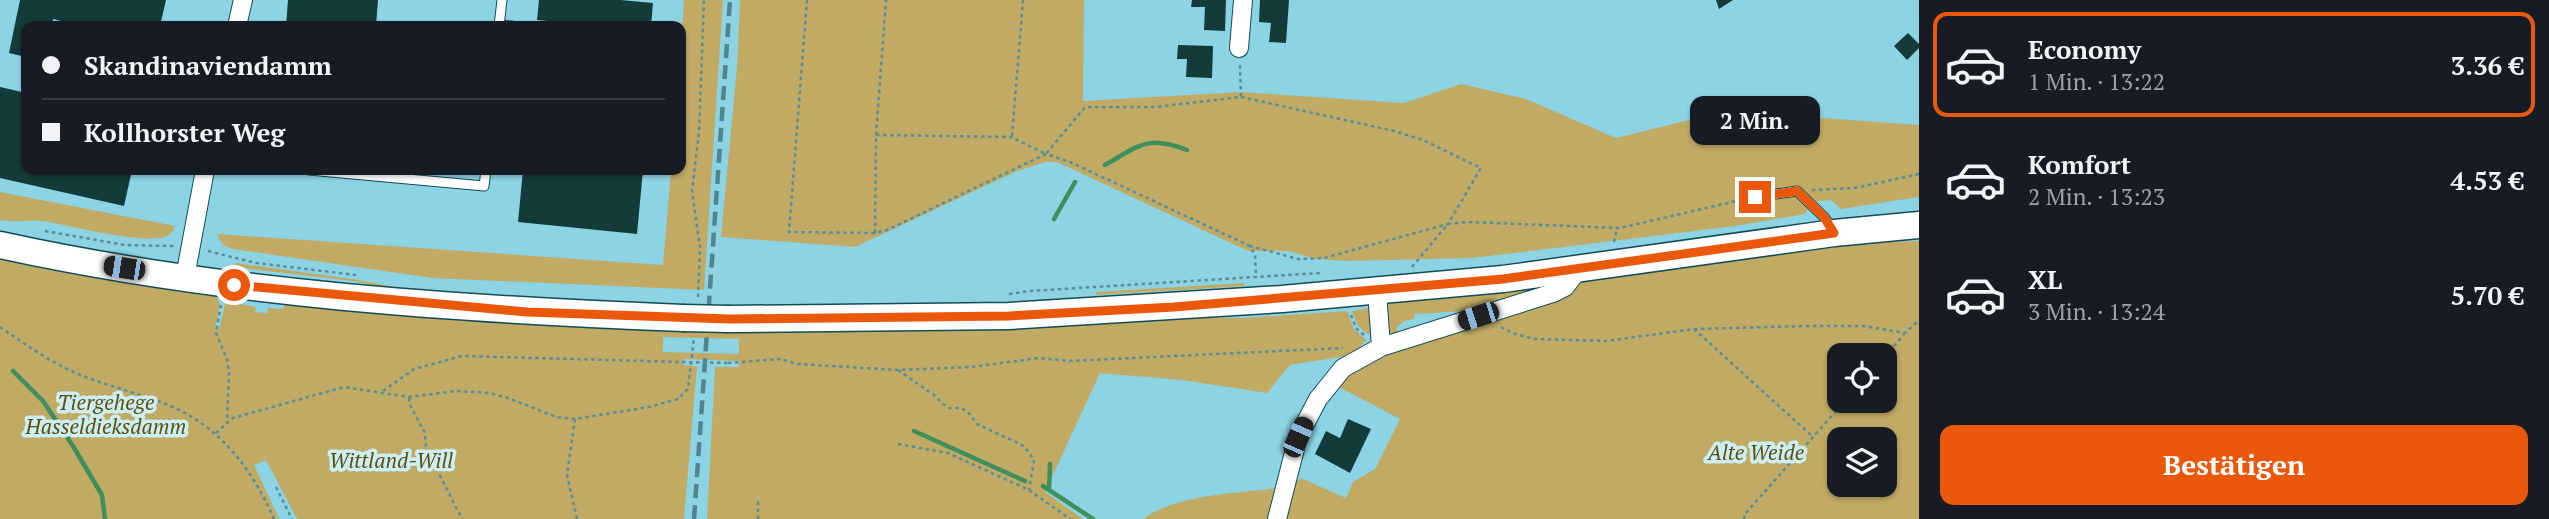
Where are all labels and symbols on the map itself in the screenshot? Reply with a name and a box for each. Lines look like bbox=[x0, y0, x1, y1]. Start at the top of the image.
callout: 2 Min. bbox=[1690, 96, 1820, 144]
route end bbox=[1739, 181, 1771, 213]
car bbox=[102, 254, 147, 282]
route start bbox=[218, 269, 250, 301]
car bbox=[1455, 300, 1502, 332]
park label: Tiergehege Hasseldieksdamm bbox=[25, 388, 186, 440]
car bbox=[1280, 414, 1317, 460]
park label: Alte Weide bbox=[1706, 438, 1805, 466]
park label: Wittland-Will bbox=[329, 446, 453, 474]

